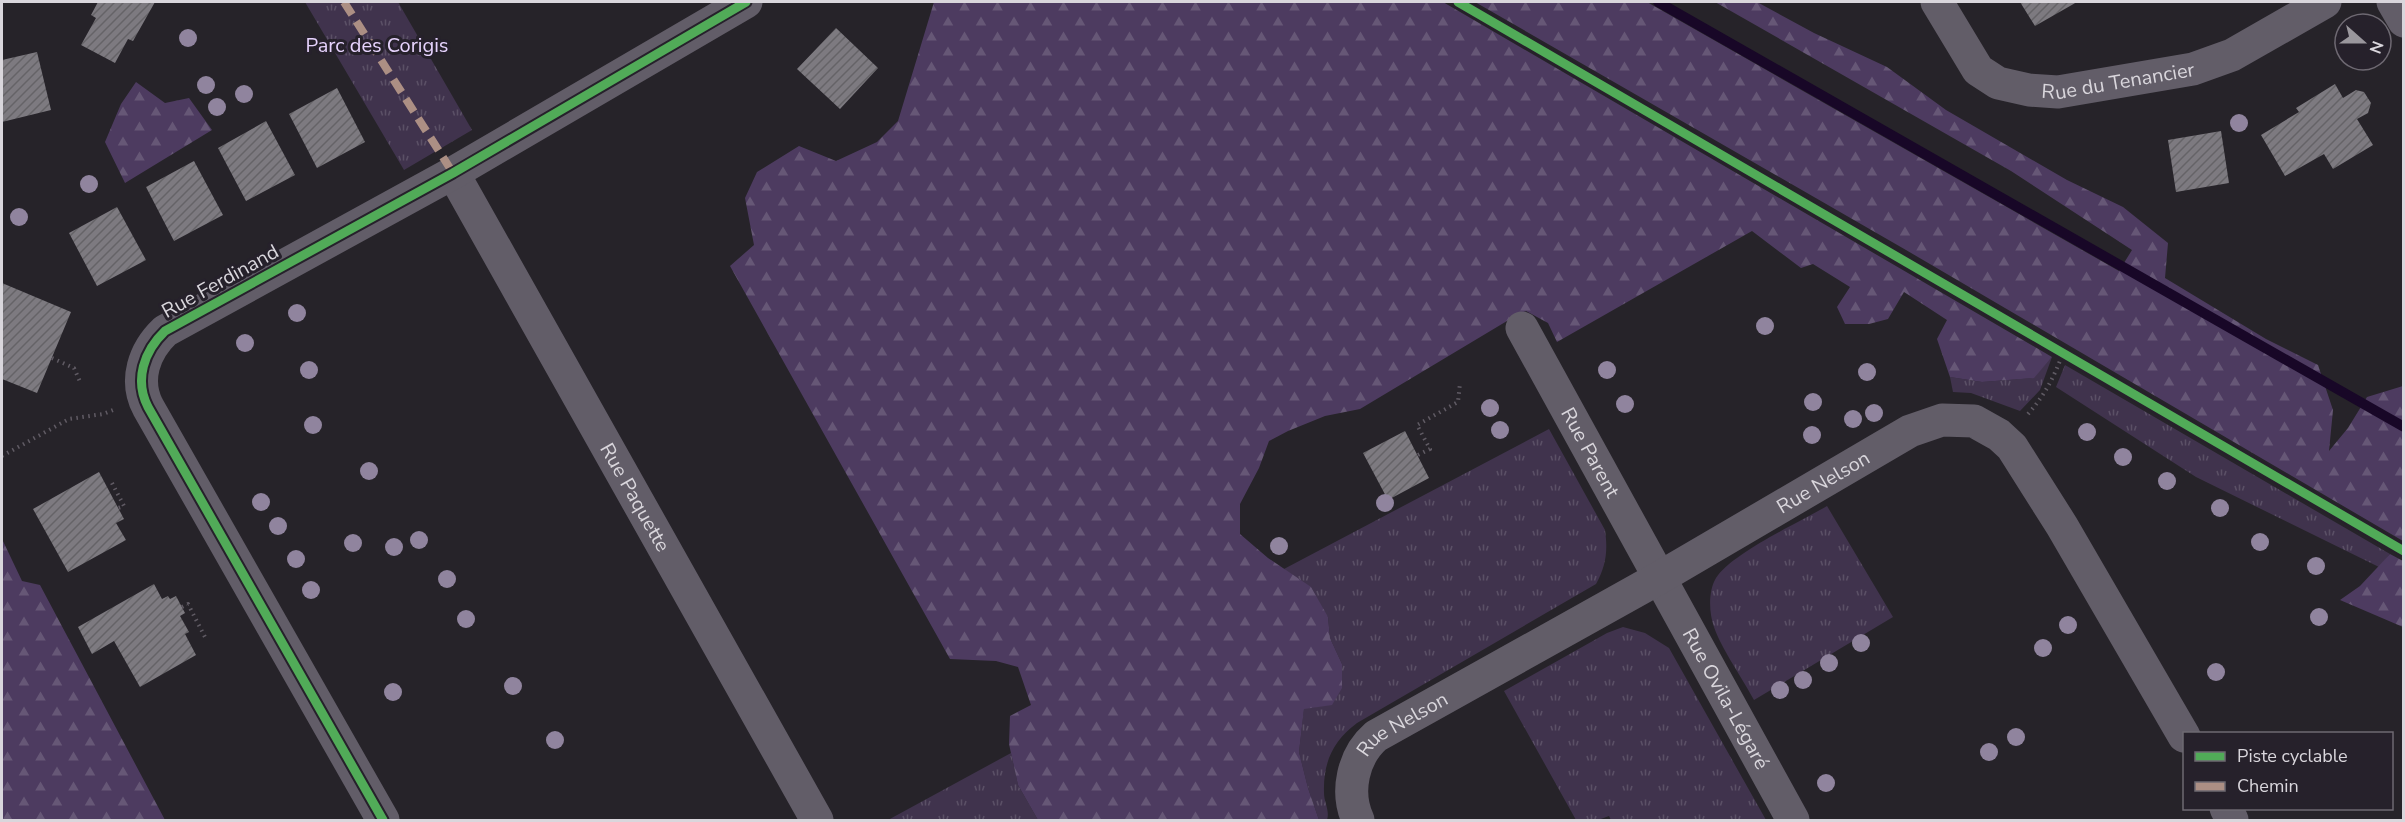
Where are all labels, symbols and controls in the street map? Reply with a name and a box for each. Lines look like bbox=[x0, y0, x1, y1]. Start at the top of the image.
north arrow bbox=[2333, 12, 2393, 72]
park label: Parc des Corigis bbox=[306, 32, 448, 59]
text: N bbox=[2364, 37, 2388, 57]
street label: Rue du Tenancier bbox=[2041, 56, 2197, 106]
street label: Rue Ferdinand bbox=[157, 238, 284, 325]
street label: Rue Parent bbox=[1554, 403, 1626, 503]
street label: Rue Paquette bbox=[594, 438, 676, 557]
street label: Rue Nelson bbox=[1772, 444, 1875, 520]
street label: Rue Ovila-Légaré bbox=[1676, 623, 1775, 774]
street label: Rue Nelson bbox=[1350, 686, 1453, 762]
legend bbox=[2183, 732, 2393, 810]
text: Piste cyclable bbox=[2237, 744, 2348, 768]
text: Chemin bbox=[2237, 774, 2299, 798]

